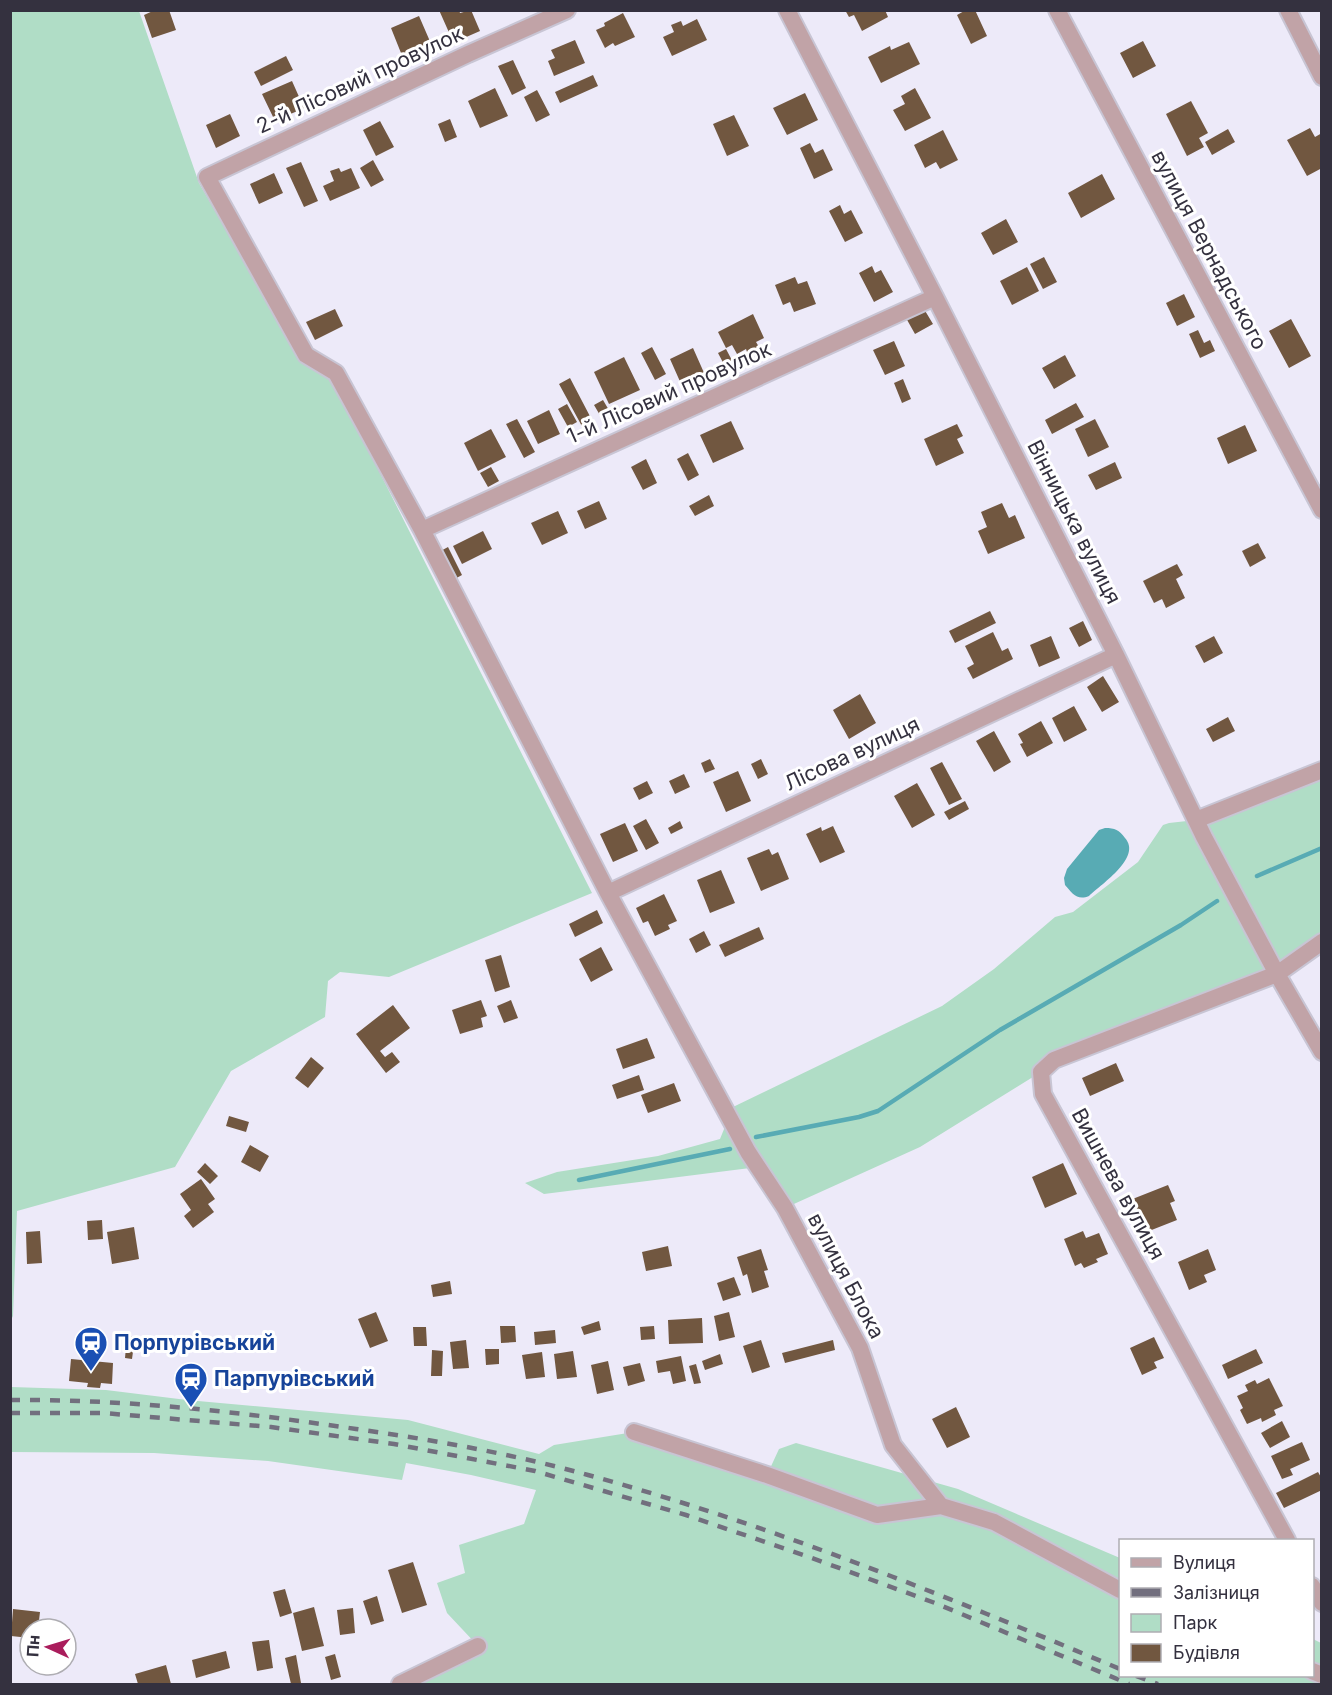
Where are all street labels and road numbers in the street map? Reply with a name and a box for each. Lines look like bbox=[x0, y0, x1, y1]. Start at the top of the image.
street label: 2-й Лісовий провулок bbox=[252, 20, 468, 138]
street label: вулиця Вернадського bbox=[1146, 146, 1273, 354]
street label: 1-й Лісовий провулок bbox=[563, 336, 775, 449]
street label: Вінницька вулиця bbox=[1022, 436, 1127, 608]
street label: Лісова вулиця bbox=[780, 711, 923, 796]
street label: Вишнева вулиця bbox=[1067, 1104, 1170, 1264]
street label: вулиця Блока bbox=[803, 1209, 890, 1343]

